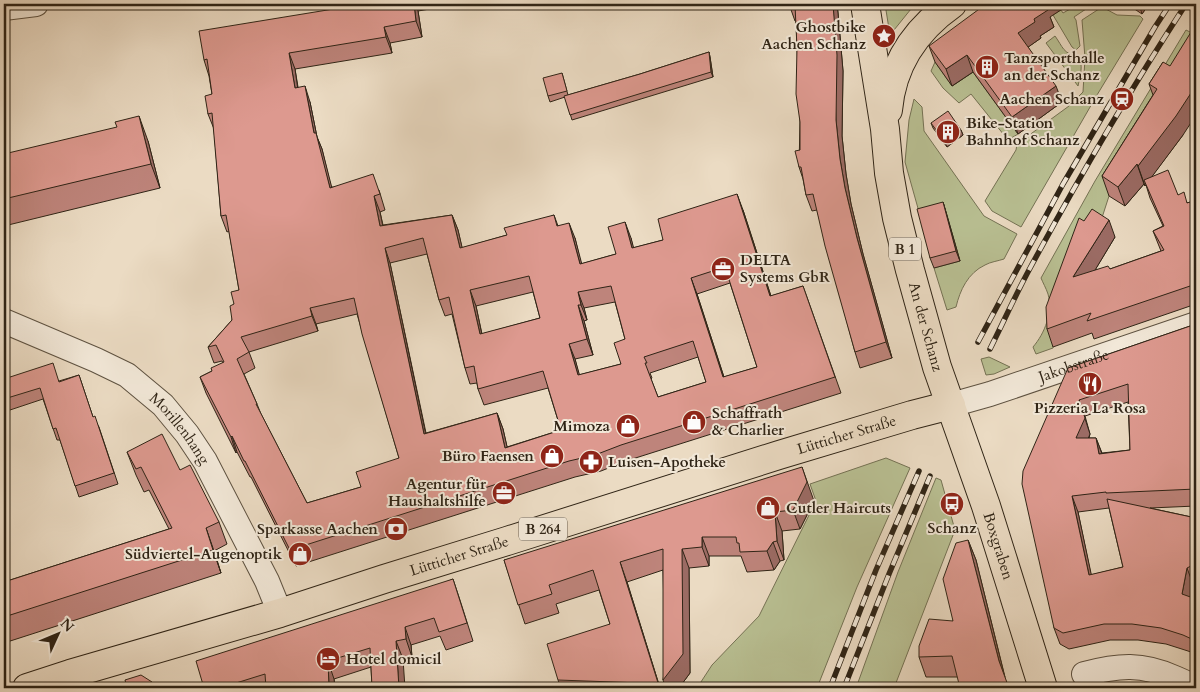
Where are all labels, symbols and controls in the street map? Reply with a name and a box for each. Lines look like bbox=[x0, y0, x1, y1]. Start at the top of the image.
place label: Ghostbike Aachen Schanz bbox=[761, 17, 867, 54]
place icon: Ghostbike Aachen Schanz bbox=[871, 23, 897, 49]
place label: Tanzsporthalle an der Schanz bbox=[1004, 48, 1105, 85]
building icon: Tanzsporthalle an der Schanz bbox=[974, 54, 1000, 80]
station icon: Aachen Schanz bbox=[1109, 86, 1135, 112]
place label: Aachen Schanz bbox=[999, 89, 1105, 109]
place label: Bike-Station Bahnhof Schanz bbox=[966, 113, 1080, 150]
building icon: Bike-Station Bahnhof Schanz bbox=[935, 119, 961, 145]
road number: B 1 bbox=[889, 238, 921, 260]
place label: DELTA Systems GbR bbox=[740, 250, 830, 287]
office icon: DELTA Systems GbR bbox=[710, 256, 736, 282]
street label: An der Schanz bbox=[904, 280, 948, 375]
street label: Jakobstraße bbox=[1034, 344, 1112, 387]
restaurant icon: Pizzeria La Rosa bbox=[1077, 371, 1103, 397]
street label: Morillenhang bbox=[145, 388, 215, 469]
place label: Pizzeria La Rosa bbox=[1034, 398, 1146, 418]
place label: Schaffrath & Charlier bbox=[712, 403, 785, 440]
shop icon: Schaffrath & Charlier bbox=[681, 409, 707, 435]
street label: Lütticher Straße bbox=[795, 410, 899, 459]
shop icon: Mimoza bbox=[615, 413, 641, 439]
place label: Mimoza bbox=[553, 416, 611, 436]
shop icon: Büro Faensen bbox=[539, 443, 565, 469]
place label: Büro Faensen bbox=[442, 446, 534, 466]
pharmacy icon: Luisen-Apotheke bbox=[578, 449, 604, 475]
place label: Luisen-Apotheke bbox=[608, 452, 726, 472]
place label: Agentur für Haushaltshilfe bbox=[388, 474, 487, 511]
office icon: Agentur für Haushaltshilfe bbox=[491, 480, 517, 506]
bus stop icon: Schanz bbox=[939, 491, 965, 517]
shop icon: Cutler Haircuts bbox=[755, 495, 781, 521]
place label: Cutler Haircuts bbox=[786, 498, 891, 518]
street label: Boxgraben bbox=[979, 510, 1019, 583]
bank icon: Sparkasse Aachen bbox=[383, 516, 409, 542]
road number: B 264 bbox=[519, 518, 567, 540]
place label: Schanz bbox=[928, 518, 977, 538]
place label: Sparkasse Aachen bbox=[257, 519, 378, 539]
street label: Lütticher Straße bbox=[407, 531, 511, 580]
shop icon: Südviertel-Augenoptik bbox=[287, 541, 313, 567]
place label: Südviertel-Augenoptik bbox=[125, 544, 283, 564]
north arrow bbox=[32, 610, 82, 660]
text: N bbox=[56, 614, 78, 636]
hotel icon: Hotel domicil bbox=[315, 646, 341, 672]
place label: Hotel domicil bbox=[346, 649, 442, 669]

